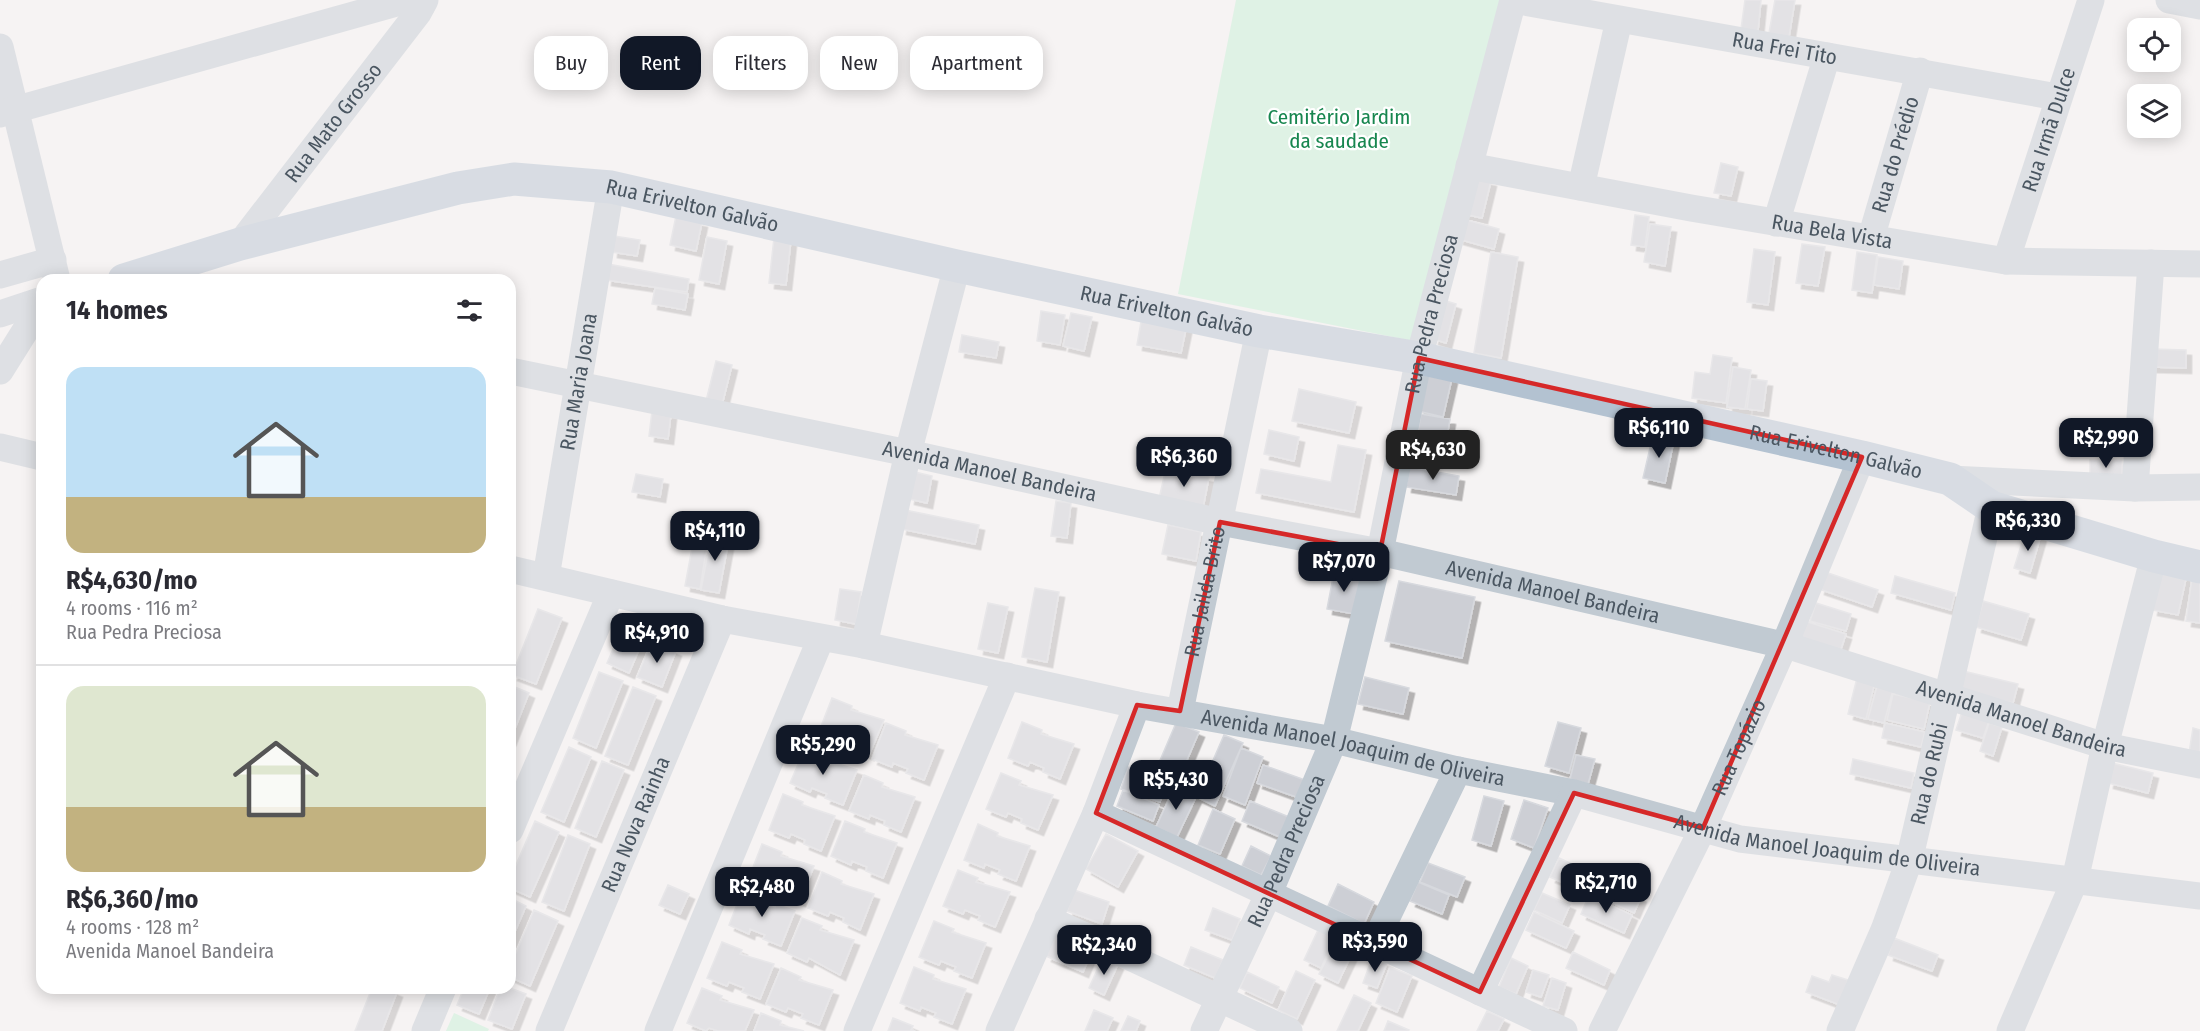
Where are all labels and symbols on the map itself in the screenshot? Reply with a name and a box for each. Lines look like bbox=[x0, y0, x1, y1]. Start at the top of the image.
street label: Rua Frei Tito bbox=[1730, 26, 1839, 71]
street label: Rua Mato Grosso bbox=[279, 58, 388, 188]
street label: Rua Irmã Dulce bbox=[2016, 64, 2081, 195]
street label: Rua do Prédio bbox=[1866, 93, 1925, 216]
park label: Cemitério Jardim da saudade bbox=[1267, 104, 1411, 154]
street label: Rua Erivelton Galvão bbox=[603, 173, 781, 238]
street label: Rua Bela Vista bbox=[1770, 209, 1895, 255]
street label: Rua Pedra Preciosa bbox=[1399, 231, 1464, 396]
street label: Rua Erivelton Galvão bbox=[1078, 280, 1256, 342]
street label: Rua Maria Joana bbox=[554, 311, 603, 452]
pin: R$6,110 bbox=[1604, 408, 1714, 459]
pin: R$2,990 bbox=[2051, 418, 2161, 469]
street label: Rua Erivelton Galvão bbox=[1747, 419, 1925, 485]
pin: R$4,630 bbox=[1378, 430, 1488, 481]
street label: Avenida Manoel Bandeira bbox=[880, 435, 1099, 507]
pin: R$6,360 bbox=[1129, 437, 1239, 488]
pin: R$6,330 bbox=[1973, 501, 2083, 552]
pin: R$4,110 bbox=[660, 511, 770, 562]
street label: Rua Jailda Brito bbox=[1179, 524, 1231, 659]
pin: R$7,070 bbox=[1289, 542, 1399, 593]
street label: Avenida Manoel Bandeira bbox=[1443, 555, 1662, 629]
pin: R$4,910 bbox=[602, 613, 712, 664]
street label: Avenida Manoel Bandeira bbox=[1913, 674, 2129, 763]
street label: Rua Topázio bbox=[1706, 695, 1772, 800]
street label: Avenida Manoel Joaquim de Oliveira bbox=[1199, 704, 1507, 792]
street label: Rua do Rubi bbox=[1905, 720, 1954, 827]
pin: R$5,290 bbox=[768, 725, 878, 776]
street label: Rua Nova Rainha bbox=[596, 753, 676, 896]
pin: R$5,430 bbox=[1121, 760, 1231, 811]
street label: Rua Pedra Preciosa bbox=[1242, 771, 1331, 931]
street label: Avenida Manoel Joaquim de Oliveira bbox=[1671, 808, 1982, 882]
pin: R$2,710 bbox=[1551, 863, 1661, 914]
pin: R$2,480 bbox=[707, 867, 817, 918]
pin: R$3,590 bbox=[1320, 922, 1430, 973]
pin: R$2,340 bbox=[1049, 925, 1159, 976]

